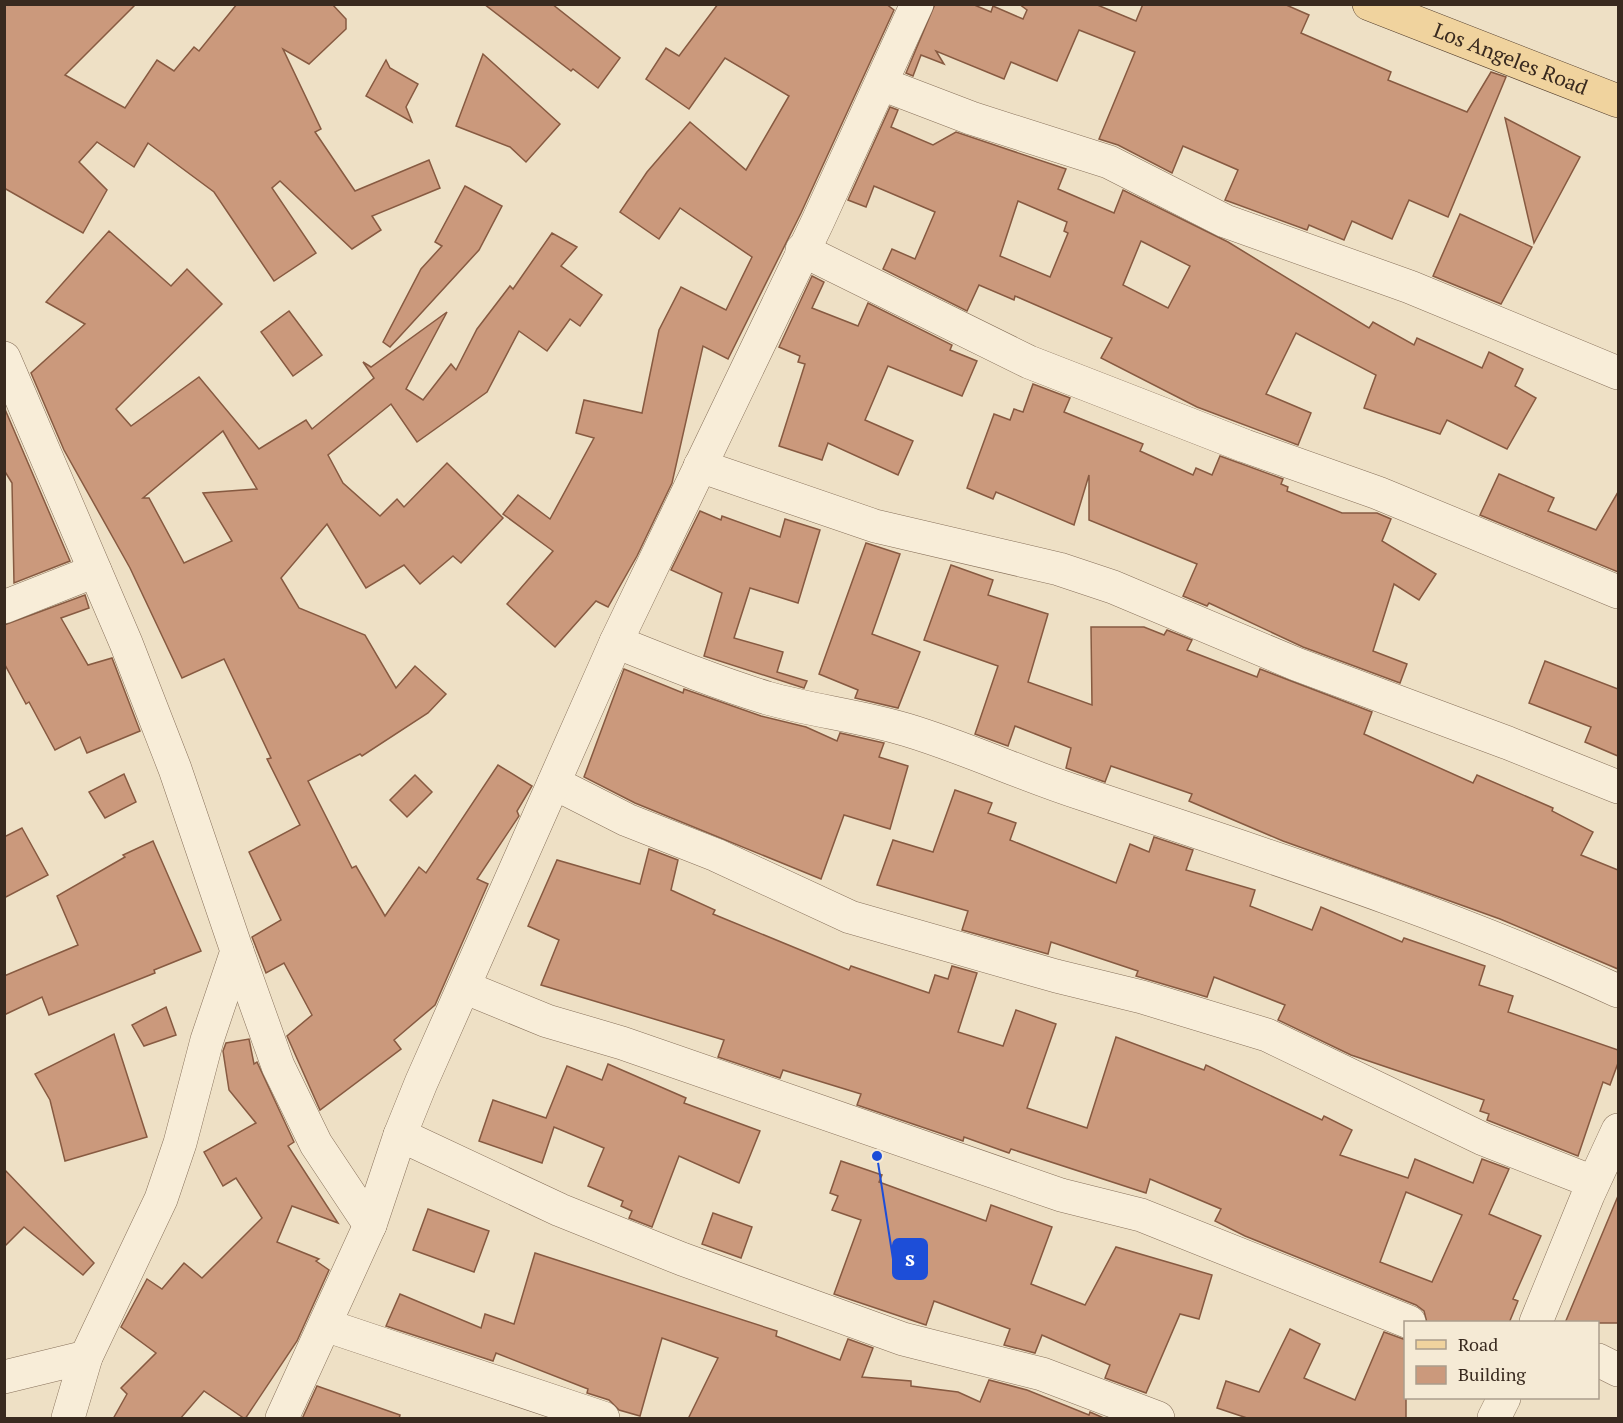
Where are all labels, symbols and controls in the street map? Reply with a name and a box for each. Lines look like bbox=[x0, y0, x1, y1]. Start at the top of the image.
street label: Los Angeles Road bbox=[1430, 16, 1593, 101]
callout: s bbox=[893, 1239, 927, 1279]
text: s bbox=[905, 1243, 915, 1272]
legend bbox=[1404, 1321, 1599, 1399]
text: Road bbox=[1458, 1332, 1498, 1356]
text: Building bbox=[1458, 1362, 1526, 1386]

